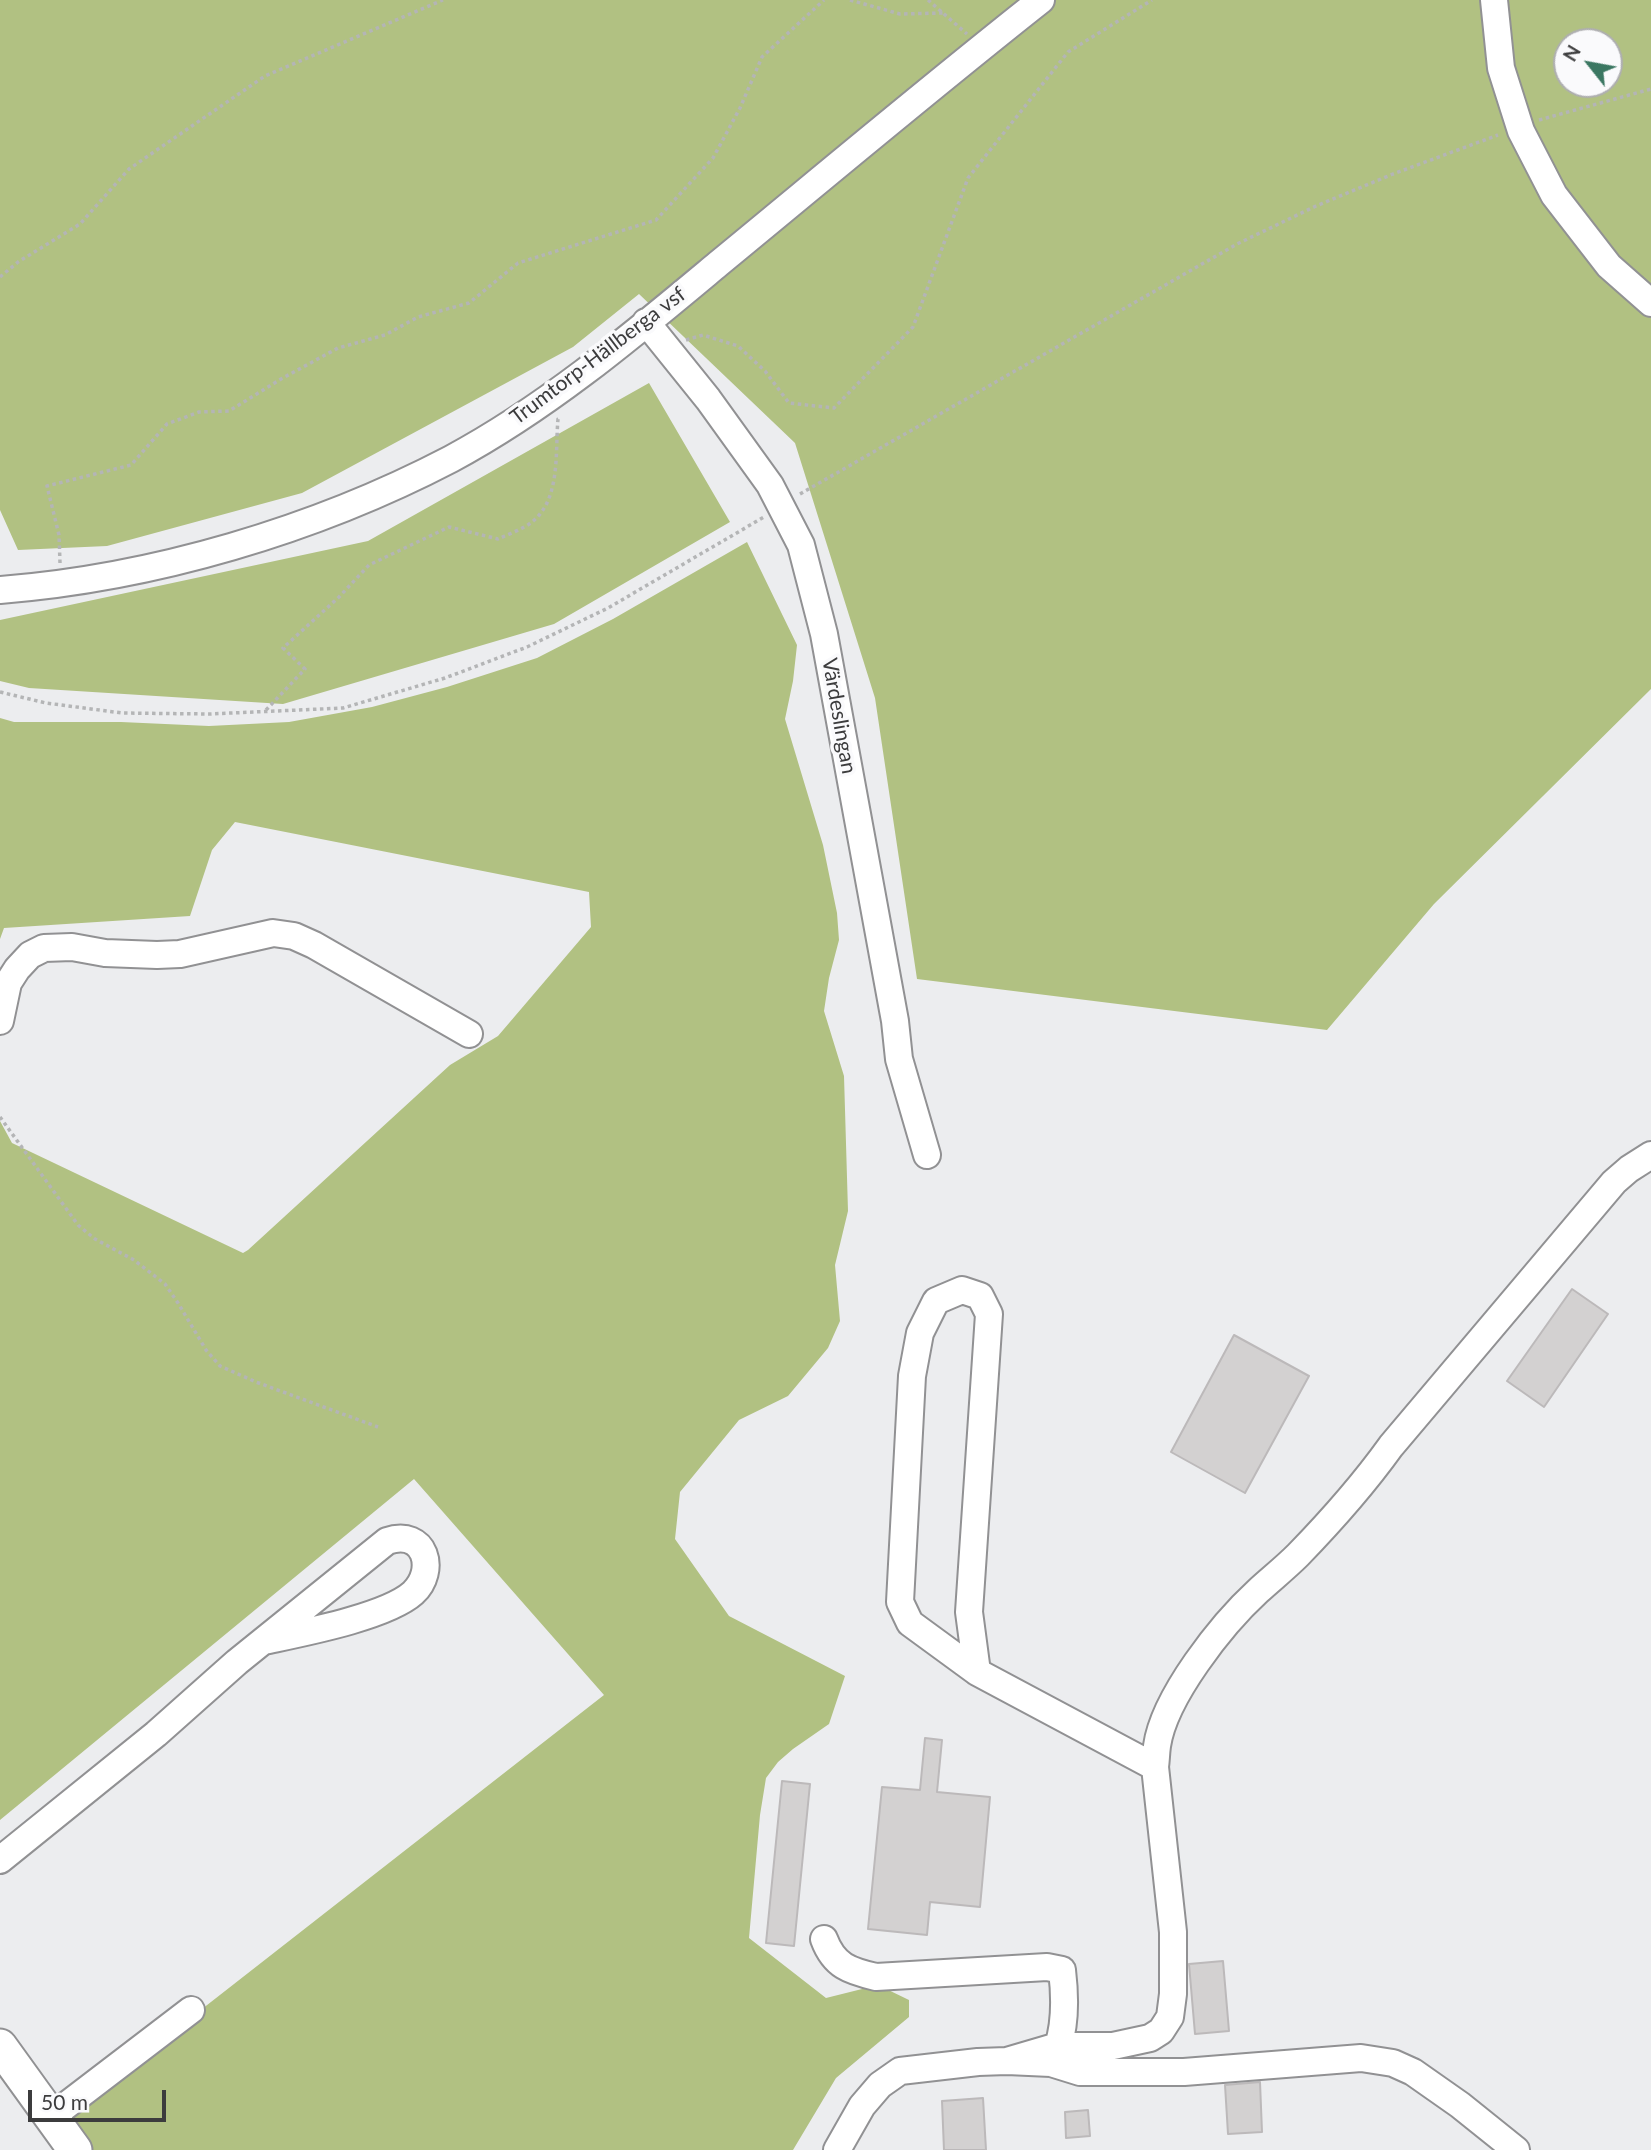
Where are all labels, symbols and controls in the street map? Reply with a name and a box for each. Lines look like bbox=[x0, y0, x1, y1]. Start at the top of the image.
north arrow bbox=[1553, 28, 1623, 98]
text: N bbox=[1558, 41, 1585, 65]
street label: Trumtorp-Hällberga vsf bbox=[505, 282, 691, 430]
street label: Värdeslingan bbox=[816, 656, 862, 776]
scale bar bbox=[32, 2076, 170, 2120]
text: 50 m bbox=[41, 2089, 88, 2114]

